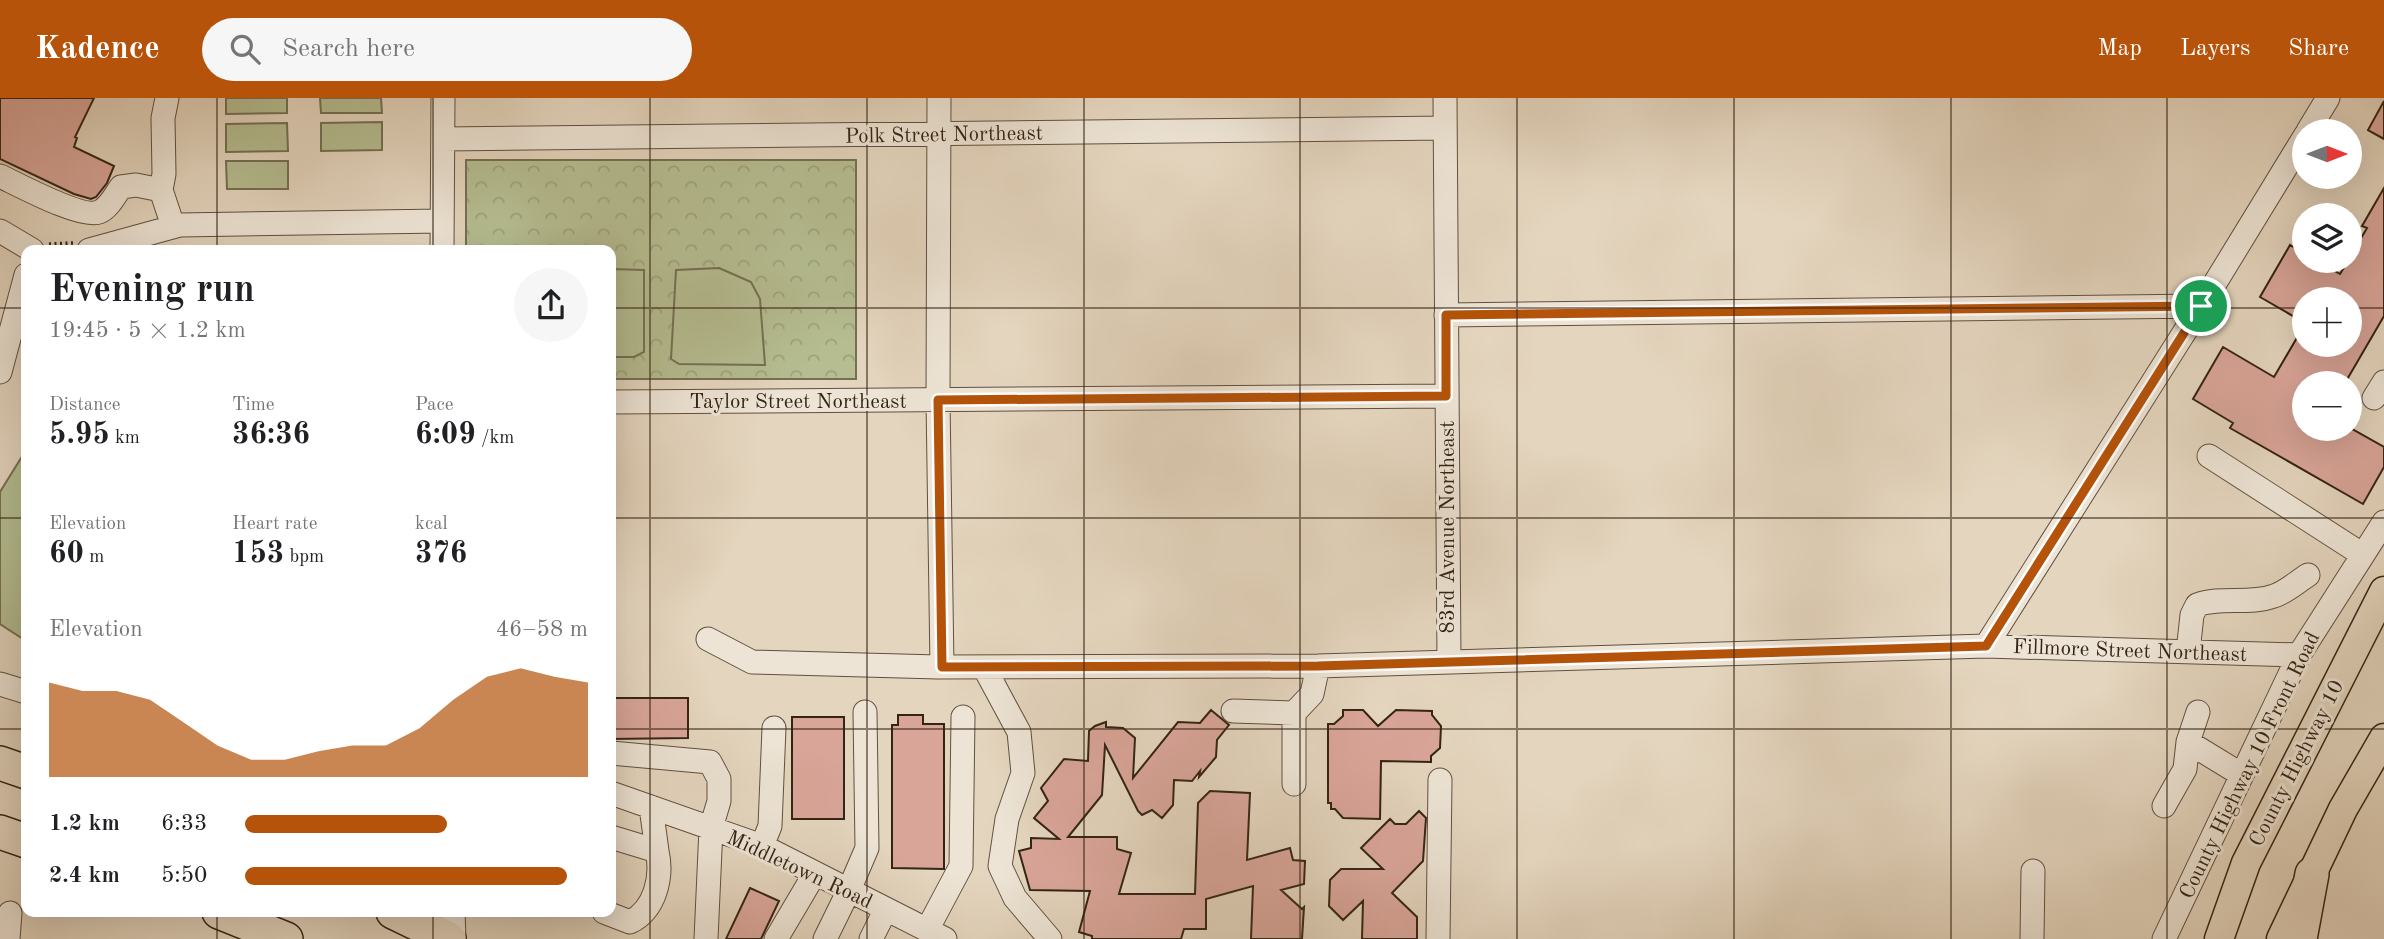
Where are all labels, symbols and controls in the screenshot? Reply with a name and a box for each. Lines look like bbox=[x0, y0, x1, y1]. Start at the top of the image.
search box bbox=[202, 18, 692, 81]
icon: search bbox=[226, 30, 264, 68]
text: Kadence bbox=[35, 33, 160, 66]
text: Search here bbox=[282, 36, 415, 62]
text: Map bbox=[2098, 37, 2142, 61]
text: Layers bbox=[2180, 37, 2250, 61]
text: Share bbox=[2288, 37, 2349, 61]
north arrow bbox=[2292, 119, 2362, 189]
map controls bbox=[2292, 119, 2362, 441]
street label: Polk Street Northeast bbox=[845, 123, 1043, 148]
button: layers bbox=[2292, 203, 2362, 273]
button: share bbox=[514, 268, 588, 342]
text: Evening run bbox=[49, 272, 255, 310]
pin bbox=[2171, 276, 2231, 336]
icon: arrive bbox=[2182, 287, 2220, 325]
button: + bbox=[2292, 287, 2362, 357]
text: 19:45 · 5 × 1.2 km bbox=[49, 319, 246, 342]
button: − bbox=[2292, 371, 2362, 441]
street label: Taylor Street Northeast bbox=[689, 392, 907, 413]
text: Distance bbox=[49, 396, 121, 415]
text: Time bbox=[232, 396, 275, 415]
text: Pace bbox=[415, 396, 454, 415]
text: 5.95 bbox=[49, 420, 110, 450]
text: 36:36 bbox=[232, 420, 310, 450]
text: 6:09 bbox=[415, 420, 476, 450]
street label: 83rd Avenue Northeast bbox=[1438, 421, 1459, 633]
text: km bbox=[110, 429, 140, 448]
text: /km bbox=[476, 429, 514, 448]
text: Elevation bbox=[49, 515, 126, 534]
text: Heart rate bbox=[232, 515, 317, 534]
text: kcal bbox=[415, 515, 448, 534]
text: 60 bbox=[49, 539, 84, 569]
text: 153 bbox=[232, 539, 284, 569]
text: 376 bbox=[415, 539, 467, 569]
text: m bbox=[84, 548, 104, 567]
text: bpm bbox=[284, 548, 324, 567]
text: Elevation bbox=[49, 618, 143, 641]
text: 46–58 m bbox=[496, 618, 588, 641]
street label: County Highway 10 Front Road bbox=[2176, 629, 2324, 902]
street label: Fillmore Street Northeast bbox=[2012, 637, 2247, 666]
street label: County Highway 10 bbox=[2246, 677, 2348, 850]
text: 1.2 km bbox=[49, 812, 120, 835]
text: 6:33 bbox=[161, 812, 207, 835]
street label: Middletown Road bbox=[723, 827, 876, 913]
text: 2.4 km bbox=[49, 864, 120, 887]
text: 5:50 bbox=[161, 864, 207, 887]

